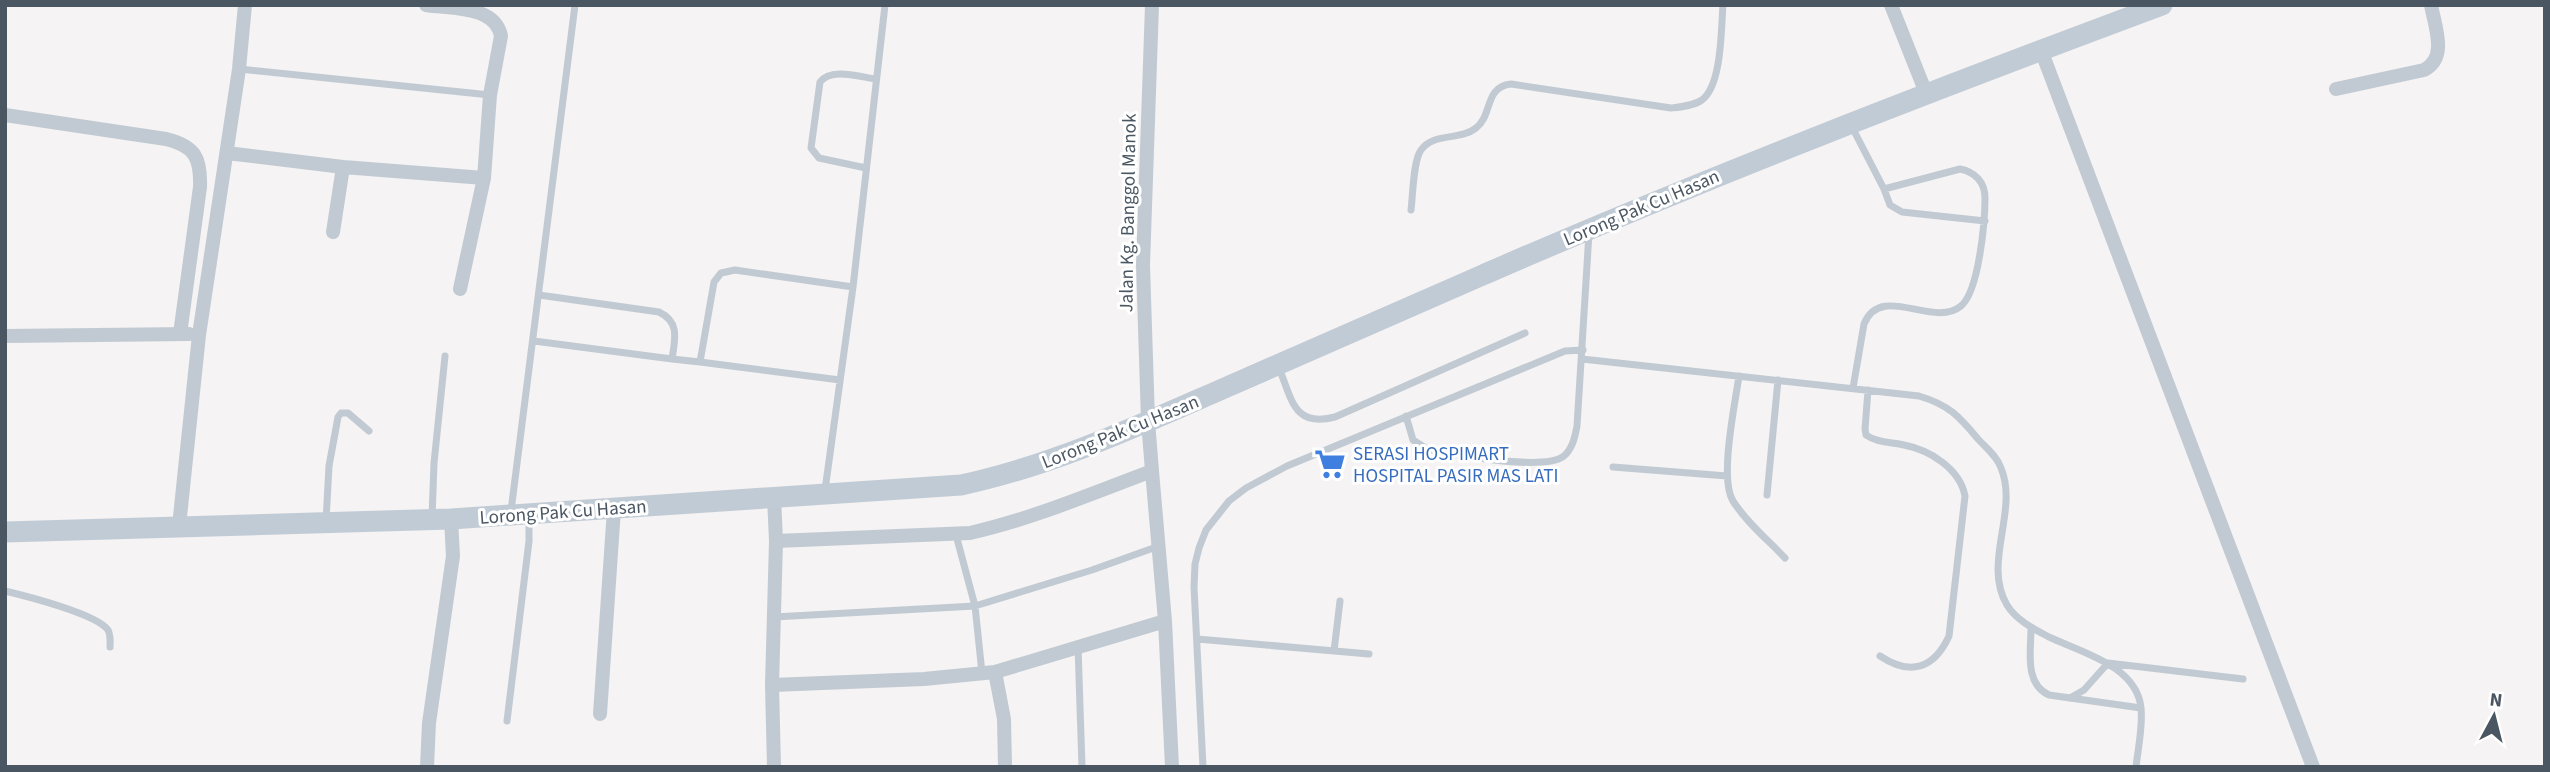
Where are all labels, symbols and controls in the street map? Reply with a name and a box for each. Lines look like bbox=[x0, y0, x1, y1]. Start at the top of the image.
street label: Jalan Kg. Banggol Manok bbox=[1113, 113, 1144, 313]
street label: Lorong Pak Cu Hasan bbox=[1559, 163, 1724, 253]
street label: Lorong Pak Cu Hasan bbox=[1038, 389, 1203, 476]
place label: SERASI HOSPIMART HOSPITAL PASIR MAS LATI bbox=[1353, 441, 1558, 490]
supermarket icon: SERASI HOSPIMART HOSPITAL PASIR MAS LATI bbox=[1313, 447, 1347, 481]
street label: Lorong Pak Cu Hasan bbox=[479, 493, 647, 532]
north arrow bbox=[2459, 681, 2529, 751]
text: N bbox=[2488, 686, 2504, 715]

